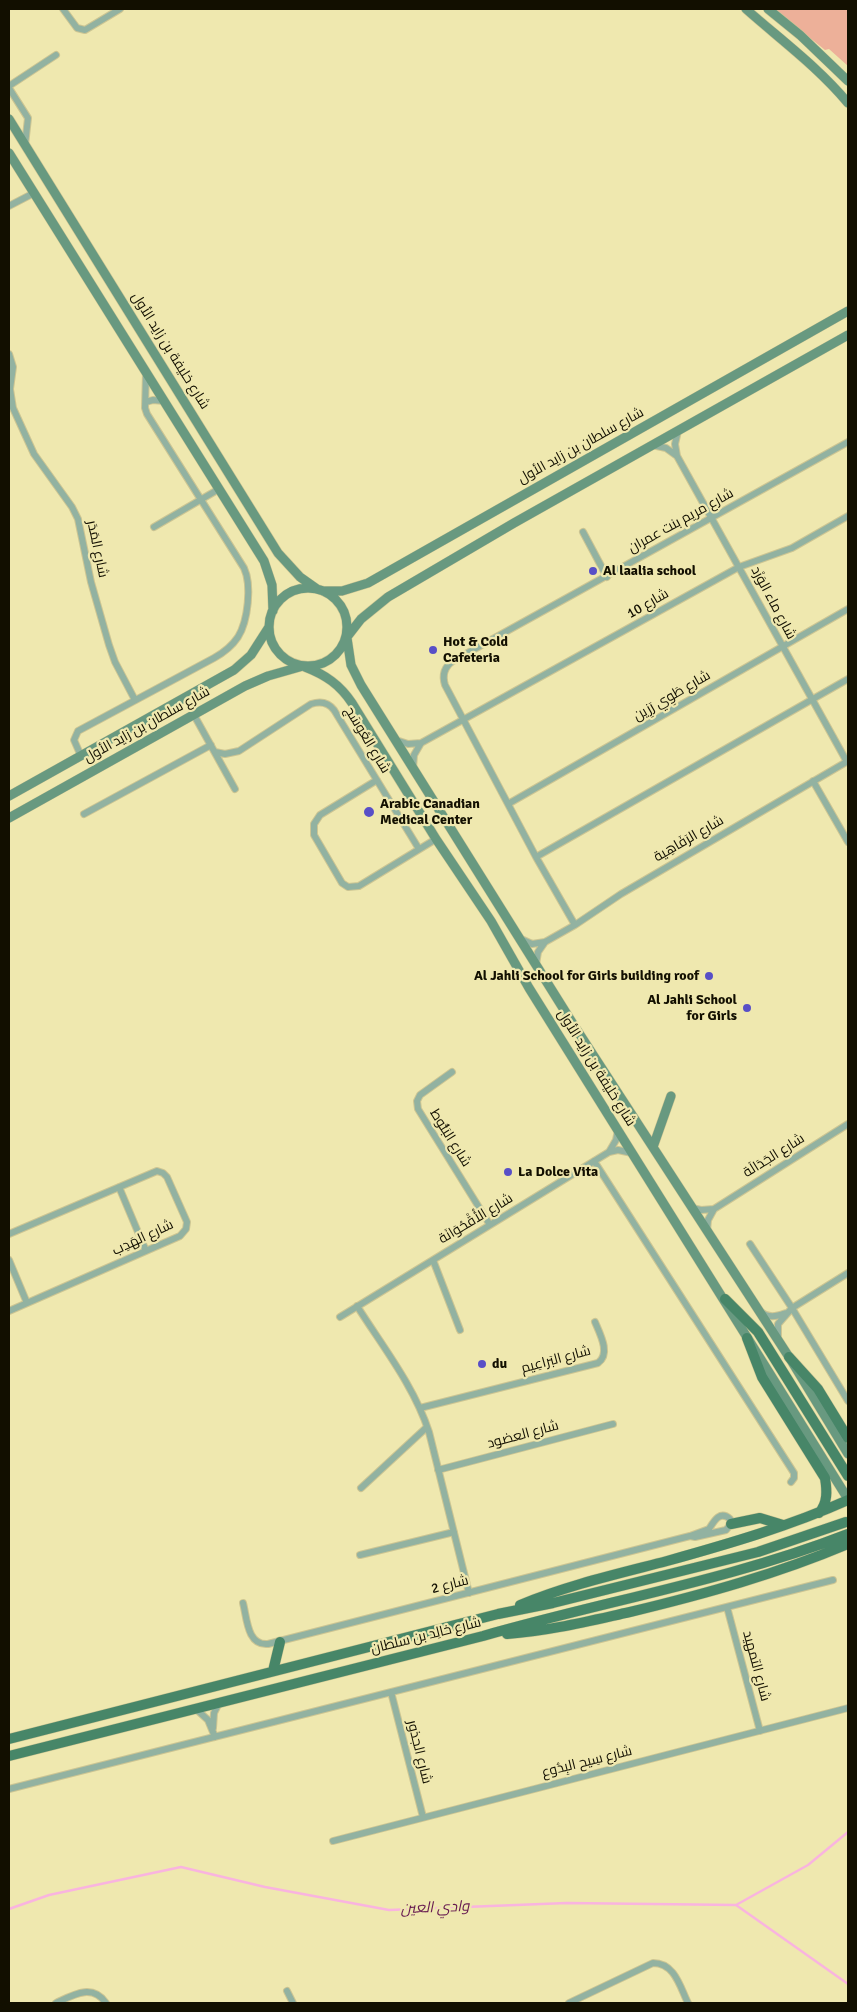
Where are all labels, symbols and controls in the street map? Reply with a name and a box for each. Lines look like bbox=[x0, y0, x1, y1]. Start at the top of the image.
street label: شارع خليفة بن زايد الأول bbox=[127, 289, 213, 413]
street label: شارع سلطان بن زايد الأول bbox=[515, 404, 647, 488]
street label: شارع مريم بنت عمران bbox=[625, 485, 737, 557]
street label: شارع المَدَر bbox=[83, 519, 111, 579]
place label: Al laalia school bbox=[603, 563, 696, 579]
street label: شارع ماء الوَرْد bbox=[747, 564, 799, 642]
marker: Al laalia school bbox=[587, 565, 599, 577]
street label: شارع 10 bbox=[624, 585, 672, 623]
place label: Hot & Cold Cafeteria bbox=[443, 634, 508, 666]
marker: Hot & Cold Cafeteria bbox=[427, 644, 439, 656]
street label: شارع طَوِي رَزِين bbox=[630, 667, 714, 725]
street label: شارع سلطان بن زايد الأول bbox=[81, 683, 213, 767]
street label: شارع العُوسَج bbox=[340, 703, 394, 777]
place label: Arabic Canadian Medical Center bbox=[380, 796, 480, 829]
marker: Arabic Canadian Medical Center bbox=[362, 805, 376, 819]
street label: شارع الرَفَاهِية bbox=[651, 812, 727, 866]
place label: Al Jahli School for Girls building roof bbox=[474, 968, 699, 984]
marker: Al Jahli School for Girls building roof bbox=[703, 970, 715, 982]
place label: Al Jahli School for Girls bbox=[647, 992, 737, 1024]
marker: Al Jahli School for Girls bbox=[741, 1002, 753, 1014]
street label: شارع خليفة بن زايد الأول bbox=[553, 1006, 639, 1130]
street label: شارع البَلُّوط bbox=[426, 1106, 474, 1170]
street label: شارع الجَدَالَة bbox=[740, 1130, 808, 1182]
place label: La Dolce Vita bbox=[518, 1164, 598, 1180]
marker: La Dolce Vita bbox=[502, 1166, 514, 1178]
street label: شارع الأُقْحُوَانَة bbox=[436, 1190, 516, 1248]
street label: شارع الهَدِب bbox=[110, 1217, 176, 1259]
street label: شارع البَراعِيم bbox=[519, 1343, 593, 1377]
place label: du bbox=[492, 1356, 507, 1372]
marker: du bbox=[476, 1358, 488, 1370]
street label: شارع العضود bbox=[485, 1417, 561, 1453]
street label: شارع 2 bbox=[430, 1572, 470, 1598]
street label: شارع خالِد بن سلطان bbox=[369, 1614, 483, 1658]
street label: شارع التمهيد bbox=[739, 1629, 773, 1703]
street label: شارع الجذور bbox=[403, 1718, 435, 1786]
street label: شارع سِيح البِدُوع bbox=[540, 1743, 634, 1781]
water label: وادي العين bbox=[400, 1898, 470, 1918]

